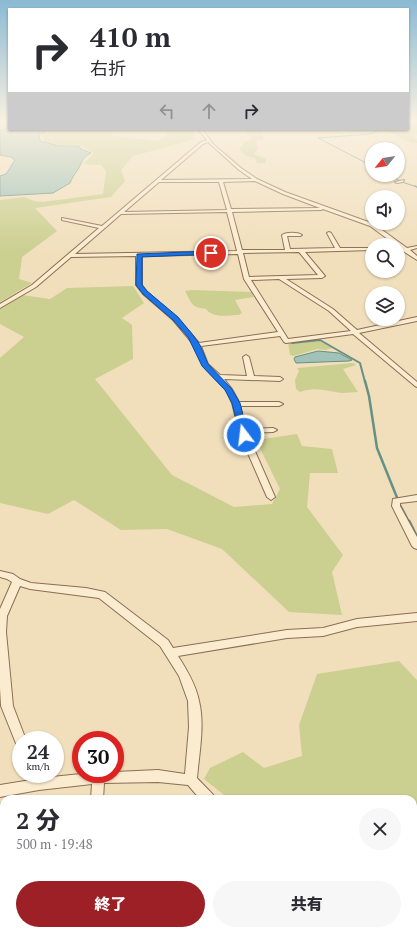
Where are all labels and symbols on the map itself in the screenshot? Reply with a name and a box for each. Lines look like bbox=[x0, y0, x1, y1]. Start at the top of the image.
north arrow bbox=[365, 142, 405, 182]
pin bbox=[194, 236, 228, 270]
position arrow bbox=[223, 414, 265, 456]
speed limit sign: 30 bbox=[72, 731, 124, 783]

